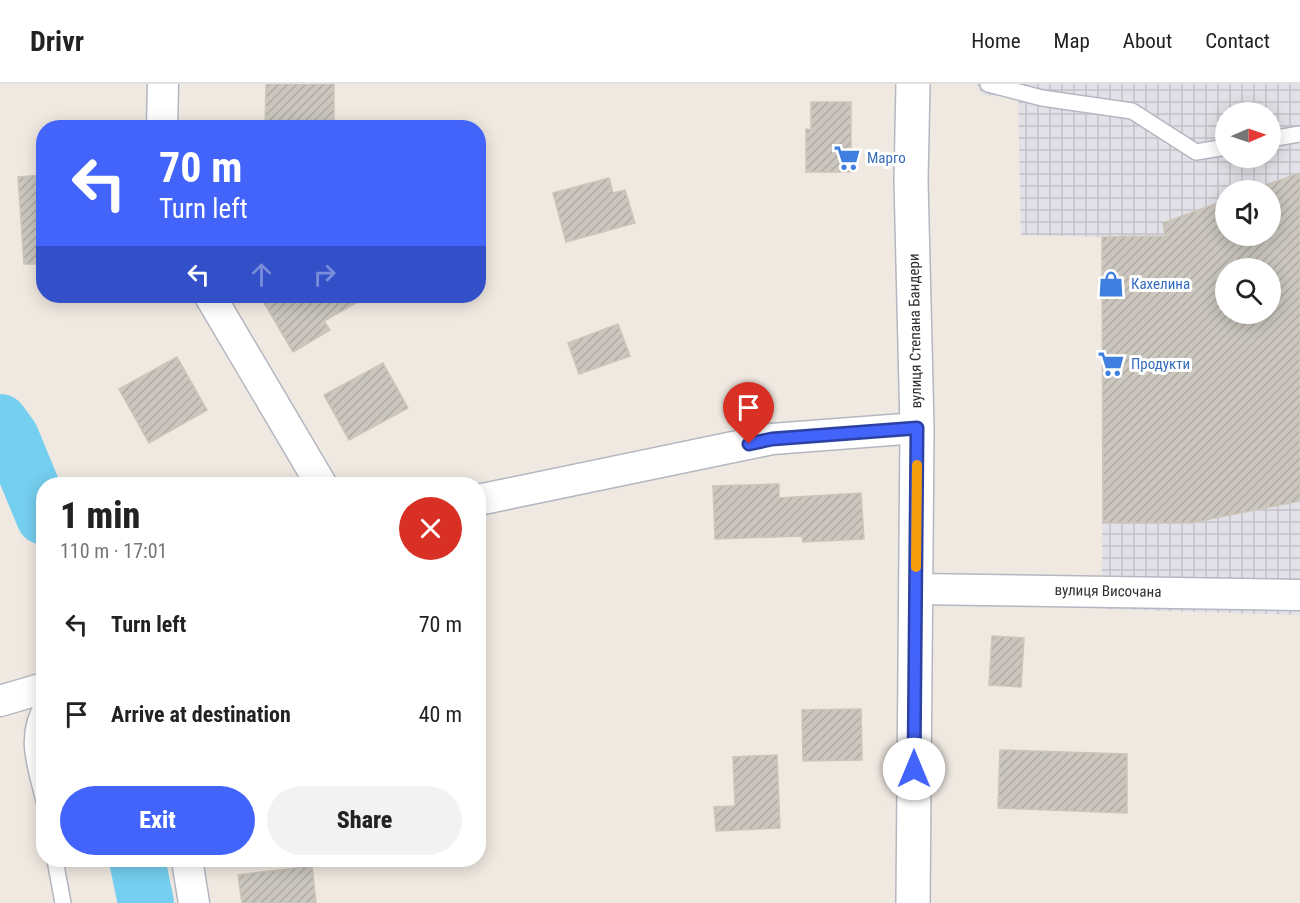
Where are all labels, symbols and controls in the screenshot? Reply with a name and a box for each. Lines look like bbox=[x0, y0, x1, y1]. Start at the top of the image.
text: Drivr bbox=[30, 25, 84, 58]
text: Home bbox=[971, 29, 1021, 53]
text: Map bbox=[1054, 29, 1090, 53]
text: About bbox=[1123, 29, 1172, 53]
text: Contact bbox=[1205, 29, 1270, 53]
north arrow bbox=[1215, 102, 1281, 168]
map controls bbox=[1215, 102, 1281, 324]
text: 70 m bbox=[159, 143, 242, 192]
supermarket icon: Марго bbox=[832, 143, 862, 173]
icon: left bbox=[60, 144, 138, 222]
place label: Марго bbox=[867, 149, 906, 167]
button: sound bbox=[1215, 180, 1281, 246]
text: Turn left bbox=[159, 193, 248, 225]
street label: вулиця Степана Бандери bbox=[905, 253, 925, 409]
icon: left bbox=[182, 258, 215, 291]
icon: ahead bbox=[245, 258, 278, 291]
icon: right bbox=[308, 258, 341, 291]
button: search bbox=[1215, 258, 1281, 324]
shop icon: Кахелина bbox=[1096, 269, 1126, 299]
place label: Кахелина bbox=[1131, 275, 1190, 293]
supermarket icon: Продукти bbox=[1096, 349, 1126, 379]
place label: Продукти bbox=[1131, 355, 1190, 373]
pin bbox=[723, 382, 774, 444]
icon: arrive bbox=[732, 391, 765, 424]
text: 1 min bbox=[60, 495, 140, 537]
button: close bbox=[399, 497, 462, 560]
text: 110 m · 17:01 bbox=[60, 539, 167, 563]
street label: вулиця Височана bbox=[1054, 581, 1162, 601]
icon: left bbox=[60, 608, 93, 641]
text: Turn left bbox=[111, 612, 186, 637]
text: 70 m bbox=[419, 612, 462, 637]
icon: arrive bbox=[60, 698, 93, 731]
text: Arrive at destination bbox=[111, 702, 291, 727]
text: 40 m bbox=[419, 702, 462, 727]
position arrow bbox=[882, 737, 946, 801]
button: Exit bbox=[60, 786, 255, 855]
button: Share bbox=[267, 786, 462, 855]

